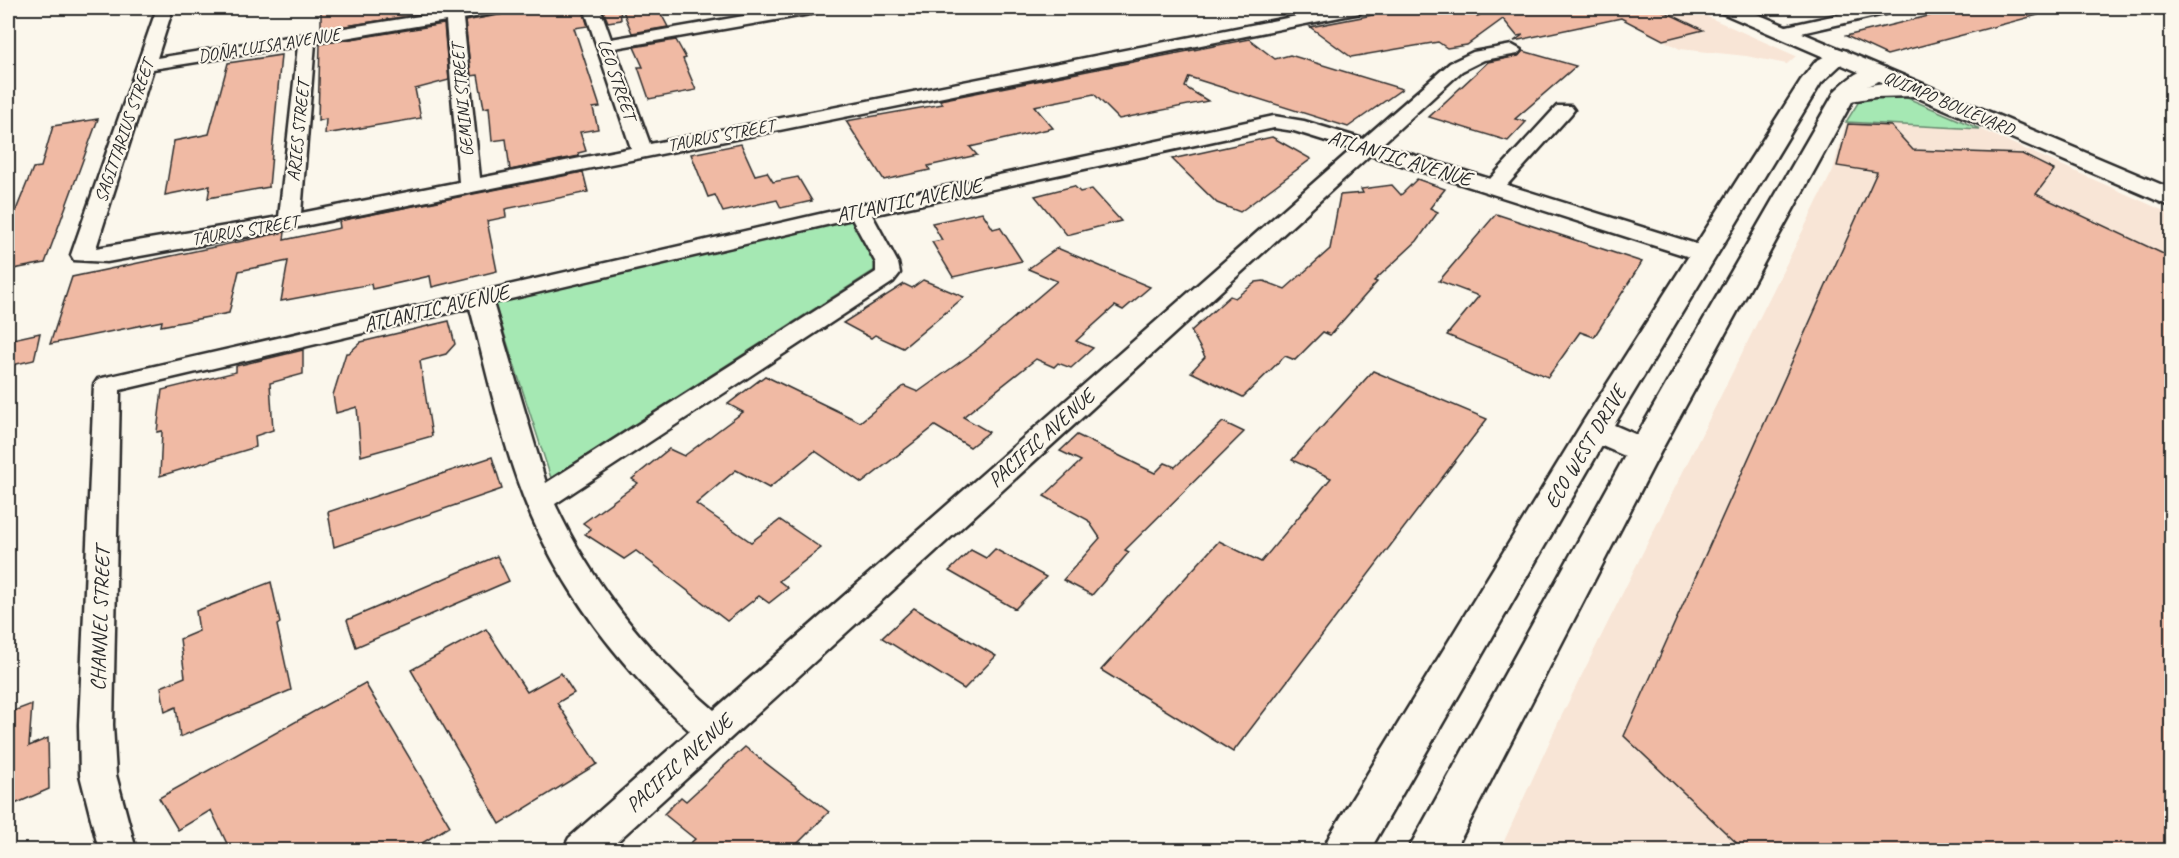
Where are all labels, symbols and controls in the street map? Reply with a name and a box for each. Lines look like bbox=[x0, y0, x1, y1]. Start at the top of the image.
street label: DOÑA LUISA AVENUE bbox=[196, 23, 344, 67]
street label: LEO STREET bbox=[593, 36, 643, 127]
street label: GEMINI STREET bbox=[446, 39, 478, 157]
street label: SAGITTARIUS STREET bbox=[89, 53, 160, 205]
street label: QUIMPO BOULEVARD bbox=[1880, 66, 2019, 141]
street label: ARIES STREET bbox=[282, 75, 315, 182]
street label: TAURUS STREET bbox=[666, 113, 780, 156]
street label: ATLANTIC AVENUE bbox=[1325, 124, 1477, 193]
street label: ATLANTIC AVENUE bbox=[834, 171, 987, 228]
street label: TAURUS STREET bbox=[190, 209, 304, 250]
street label: ATLANTIC AVENUE bbox=[361, 278, 514, 337]
street label: ECO WEST DRIVE bbox=[1538, 379, 1633, 513]
street label: PACIFIC AVENUE bbox=[982, 381, 1102, 493]
street label: CHANNEL STREET bbox=[84, 541, 116, 691]
street label: PACIFIC AVENUE bbox=[620, 706, 740, 818]

